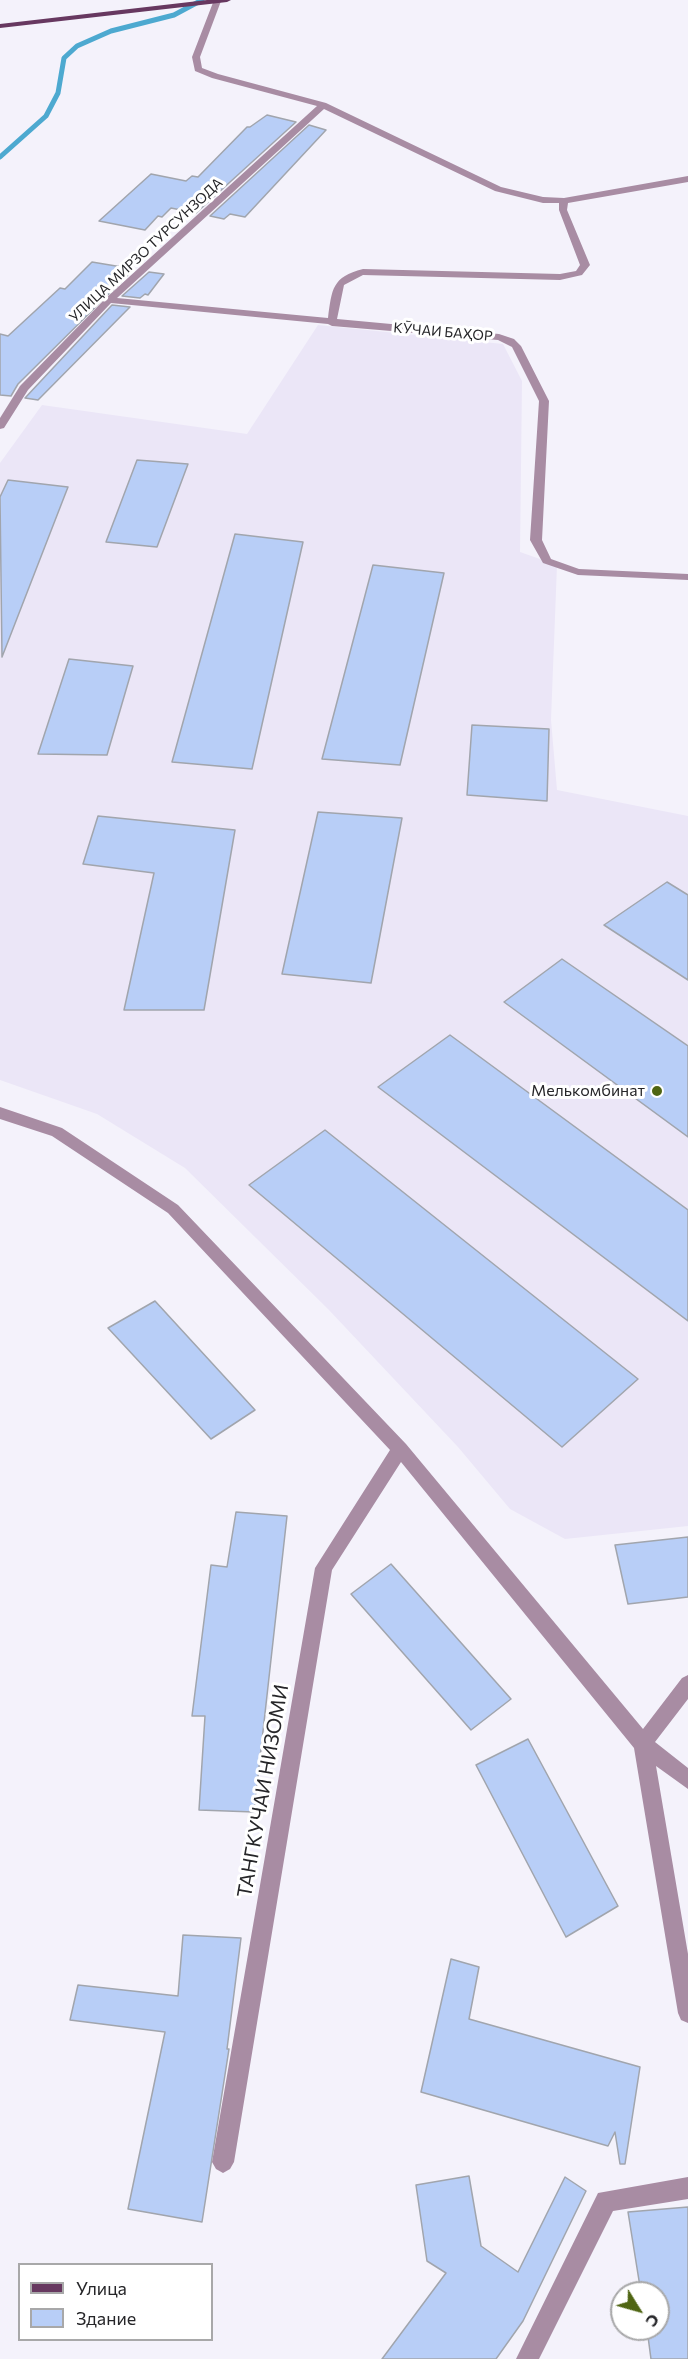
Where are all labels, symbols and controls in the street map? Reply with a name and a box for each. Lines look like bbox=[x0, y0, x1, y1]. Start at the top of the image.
street label: УЛИЦА МИРЗО ТУРСУНЗОДА bbox=[66, 174, 226, 326]
street label: КӮЧАИ БАҲОР bbox=[393, 319, 493, 345]
place label: Мелькомбинат bbox=[531, 1081, 645, 1101]
marker: Мелькомбинат bbox=[650, 1084, 664, 1098]
street label: ТАНГКУЧАИ НИЗОМИ bbox=[232, 1683, 294, 1899]
legend bbox=[18, 2263, 213, 2341]
text: Улица bbox=[76, 2277, 127, 2299]
north arrow bbox=[610, 2281, 670, 2341]
text: Здание bbox=[76, 2307, 136, 2329]
text: С bbox=[642, 2311, 664, 2331]

